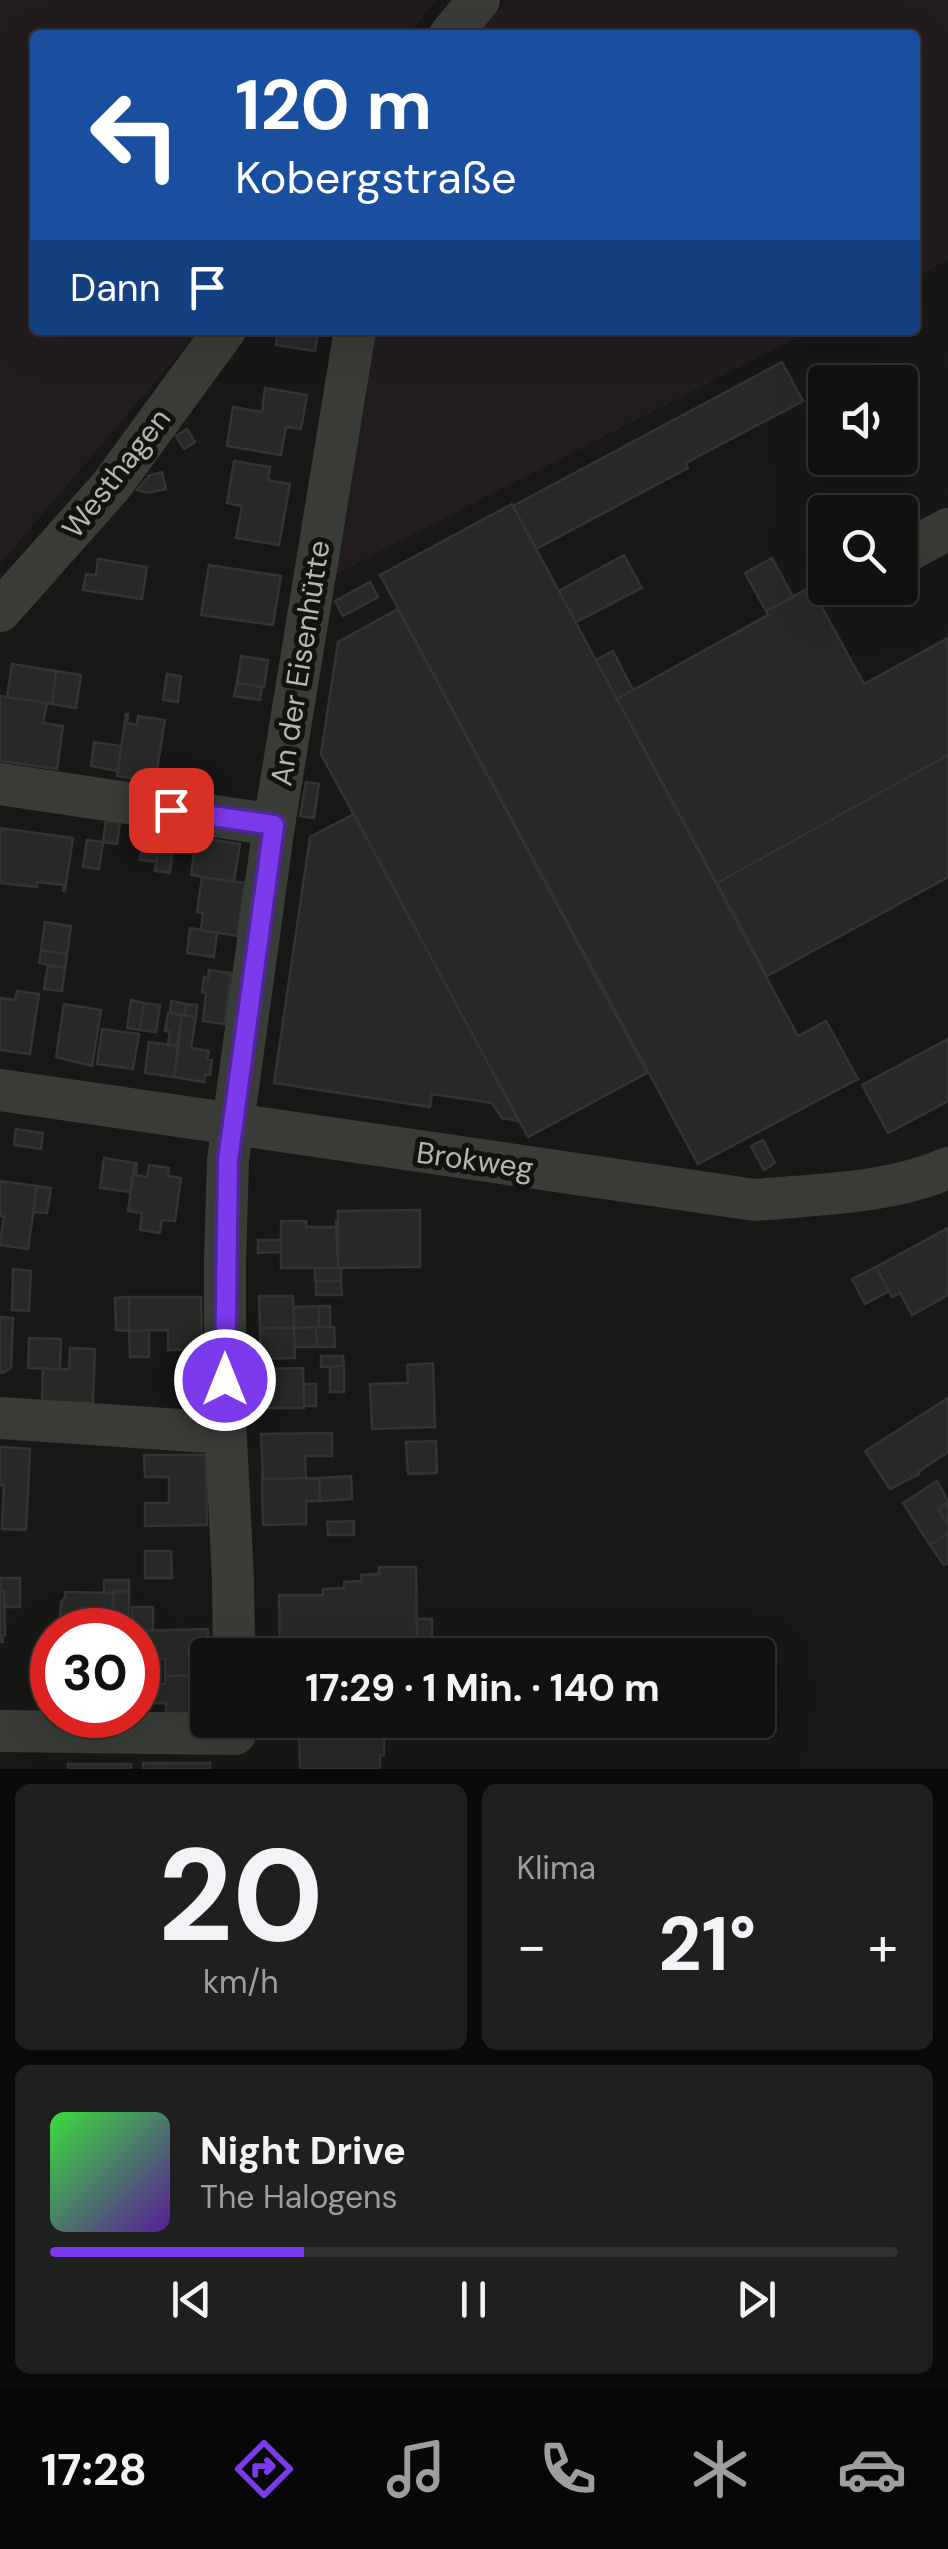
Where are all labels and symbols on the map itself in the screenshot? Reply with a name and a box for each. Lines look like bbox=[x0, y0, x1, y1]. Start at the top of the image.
street label: Westhagen bbox=[53, 400, 179, 546]
street label: An der Eisenhütte bbox=[261, 537, 339, 789]
pin bbox=[129, 768, 214, 853]
street label: Brokweg bbox=[414, 1133, 536, 1187]
position arrow bbox=[173, 1328, 277, 1432]
speed limit sign: 30 bbox=[30, 1608, 160, 1738]

